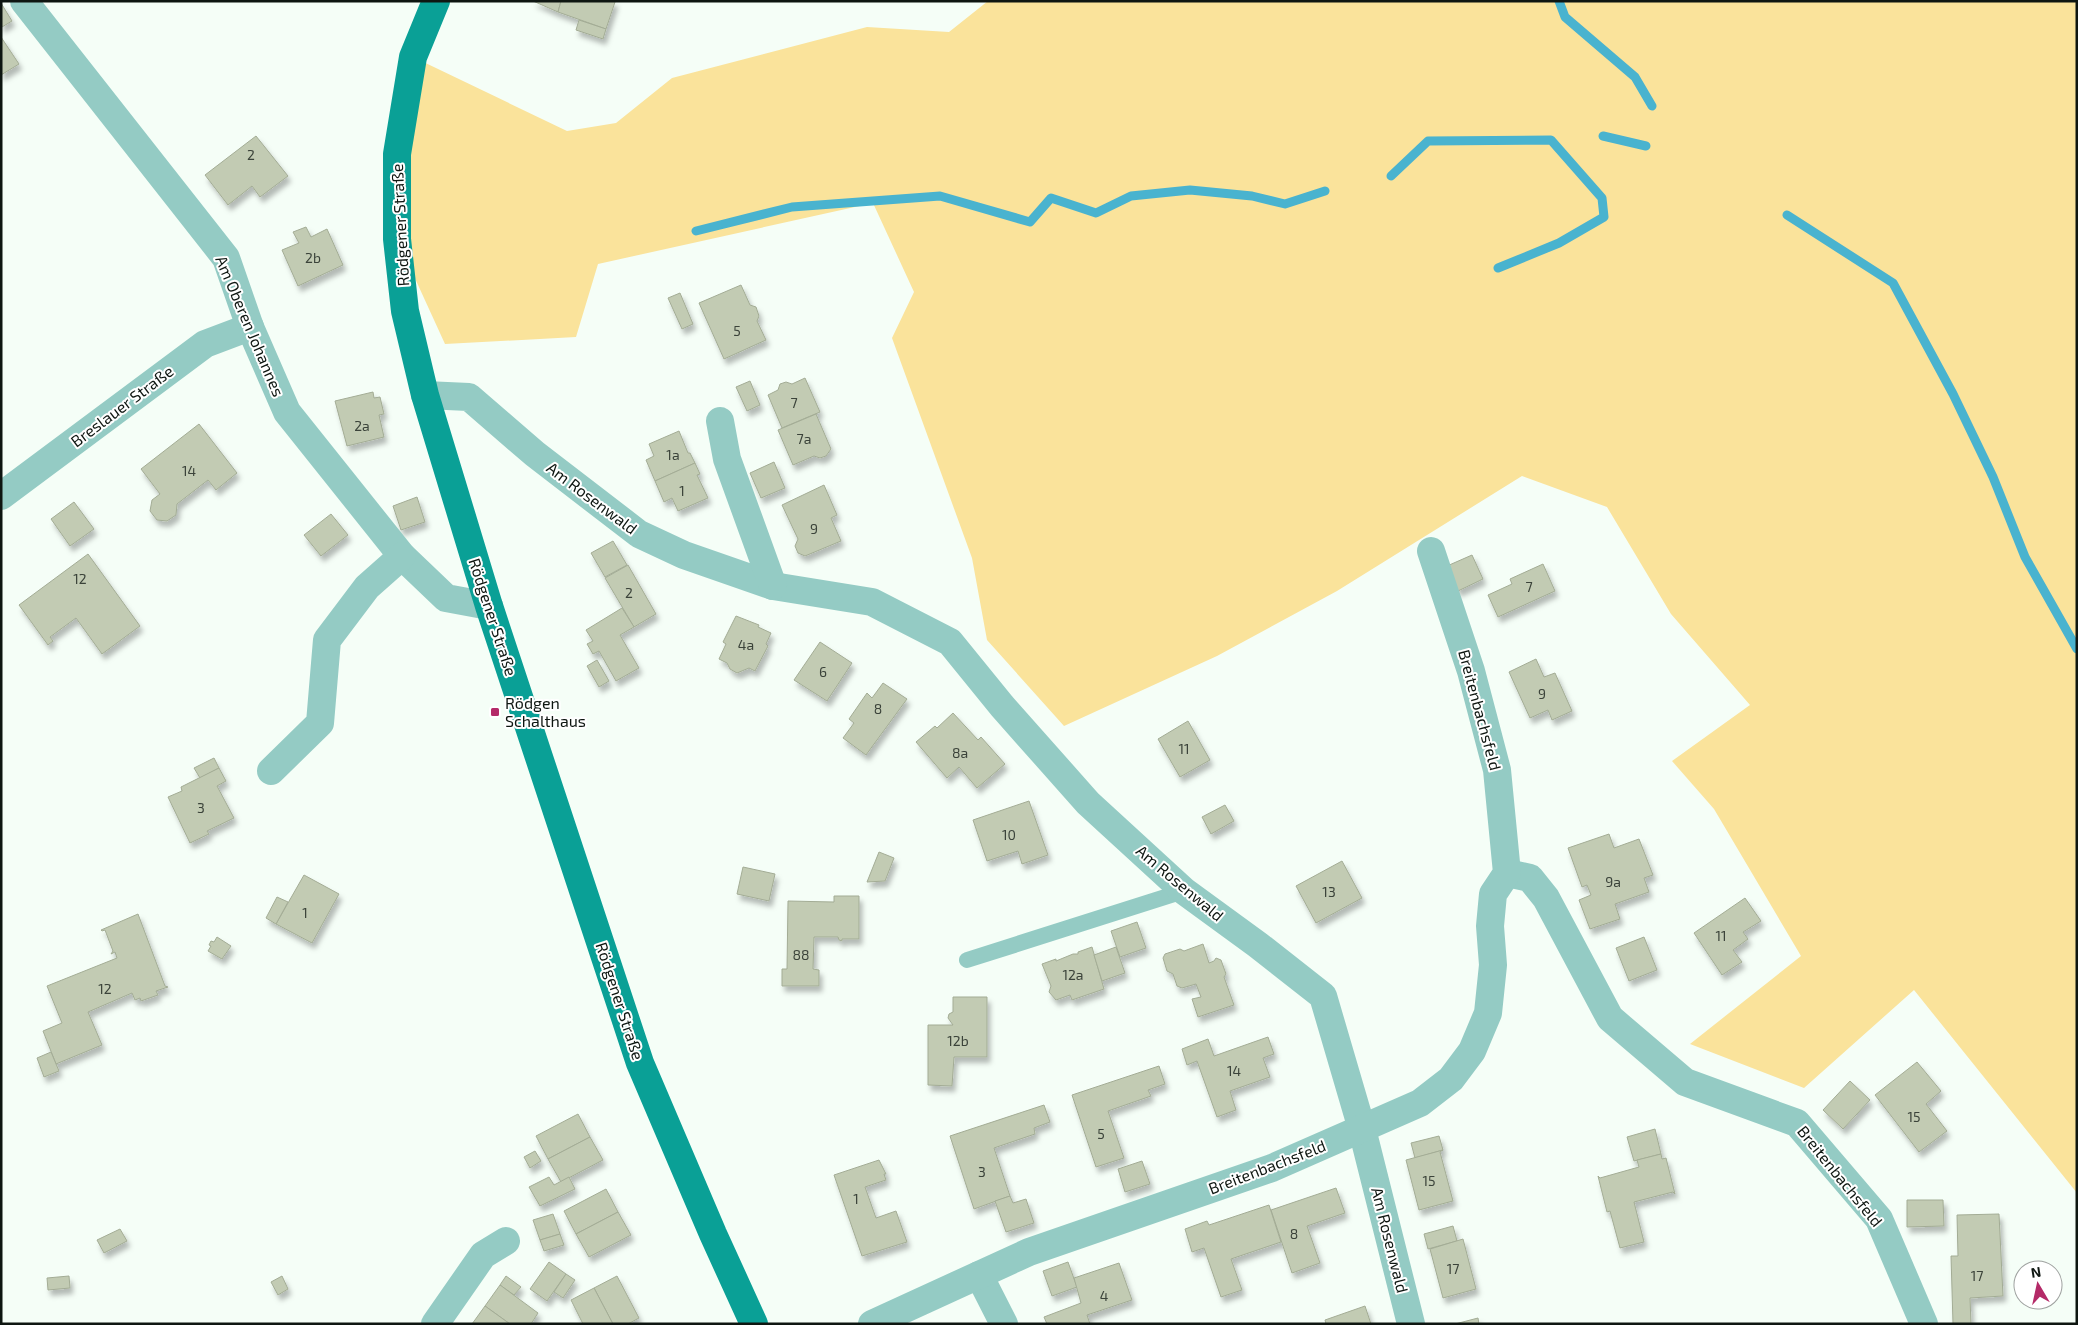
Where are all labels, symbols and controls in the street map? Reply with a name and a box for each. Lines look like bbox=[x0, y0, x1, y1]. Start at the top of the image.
house number: 2 bbox=[247, 146, 255, 163]
street label: Rödgener Straße bbox=[387, 163, 412, 287]
house number: 2b bbox=[305, 249, 321, 266]
street label: Am Oberen Johannes bbox=[212, 253, 289, 399]
house number: 5 bbox=[733, 322, 741, 339]
street label: Breslauer Straße bbox=[67, 361, 177, 450]
house number: 7 bbox=[790, 394, 798, 411]
house number: 2a bbox=[354, 417, 370, 434]
house number: 7a bbox=[797, 430, 811, 447]
house number: 1a bbox=[666, 446, 680, 463]
street label: Am Rosenwald bbox=[543, 457, 641, 538]
house number: 14 bbox=[182, 462, 196, 479]
house number: 1 bbox=[679, 482, 685, 499]
house number: 9 bbox=[810, 520, 818, 537]
street label: Rödgener Straße bbox=[465, 556, 521, 678]
house number: 12 bbox=[73, 570, 87, 587]
house number: 7 bbox=[1525, 578, 1533, 595]
house number: 2 bbox=[625, 584, 633, 601]
house number: 4a bbox=[738, 636, 754, 653]
street label: Breitenbachsfeld bbox=[1455, 647, 1506, 772]
house number: 6 bbox=[819, 663, 827, 680]
house number: 9 bbox=[1538, 685, 1546, 702]
place label: Rödgen Schalthaus bbox=[505, 693, 586, 730]
house number: 8 bbox=[874, 700, 882, 717]
marker: Rödgen Schalthaus bbox=[489, 706, 501, 718]
house number: 11 bbox=[1178, 740, 1190, 757]
house number: 8a bbox=[952, 744, 968, 761]
house number: 3 bbox=[197, 799, 205, 816]
house number: 10 bbox=[1002, 826, 1016, 843]
street label: Am Rosenwald bbox=[1133, 841, 1228, 925]
house number: 9a bbox=[1605, 873, 1621, 890]
house number: 13 bbox=[1322, 883, 1336, 900]
house number: 1 bbox=[302, 904, 308, 921]
house number: 11 bbox=[1715, 927, 1727, 944]
street label: Rödgener Straße bbox=[592, 940, 648, 1062]
house number: 88 bbox=[793, 946, 810, 963]
house number: 12a bbox=[1062, 966, 1084, 983]
house number: 12 bbox=[98, 980, 112, 997]
house number: 12b bbox=[947, 1032, 969, 1049]
house number: 14 bbox=[1227, 1062, 1241, 1079]
house number: 15 bbox=[1907, 1108, 1921, 1125]
street label: Breitenbachsfeld bbox=[1794, 1121, 1887, 1230]
house number: 5 bbox=[1097, 1125, 1105, 1142]
street label: Breitenbachsfeld bbox=[1205, 1135, 1328, 1198]
house number: 3 bbox=[978, 1163, 986, 1180]
house number: 15 bbox=[1422, 1172, 1436, 1189]
street label: Am Rosenwald bbox=[1368, 1185, 1413, 1295]
house number: 1 bbox=[853, 1190, 859, 1207]
house number: 8 bbox=[1290, 1225, 1298, 1242]
house number: 17 bbox=[1447, 1260, 1459, 1277]
north arrow bbox=[2013, 1260, 2063, 1310]
text: N bbox=[2030, 1262, 2042, 1281]
house number: 17 bbox=[1971, 1267, 1983, 1284]
house number: 4 bbox=[1100, 1287, 1108, 1304]

